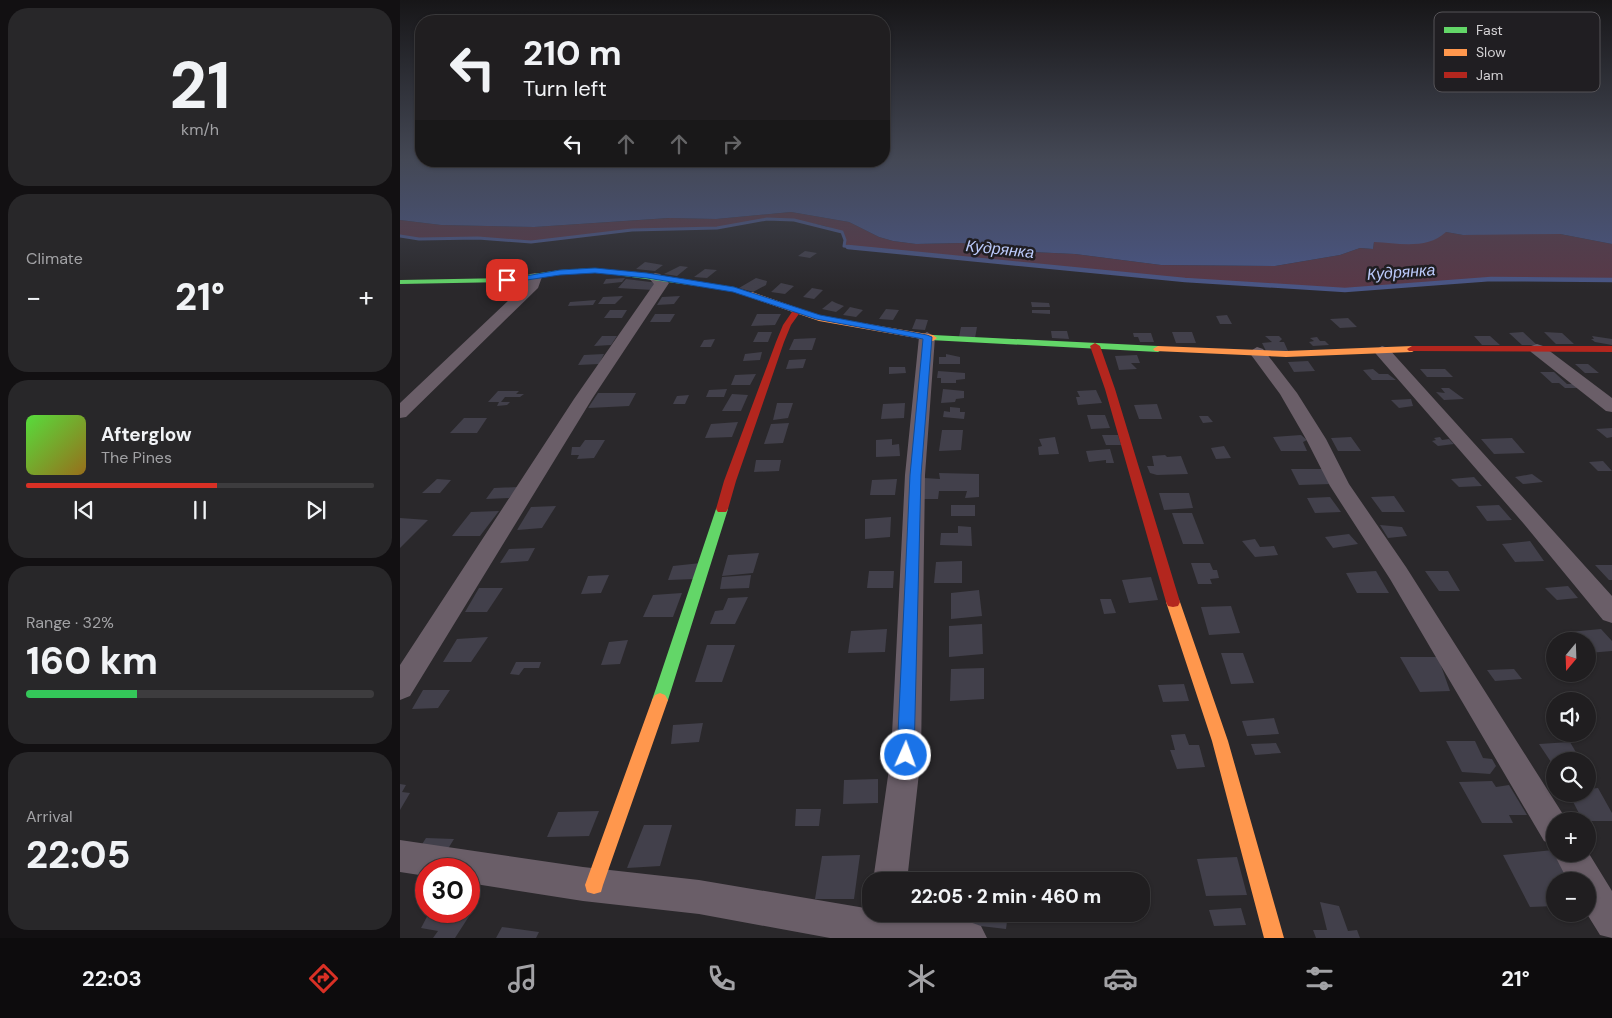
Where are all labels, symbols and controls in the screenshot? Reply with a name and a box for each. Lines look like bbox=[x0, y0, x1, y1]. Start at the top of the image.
legend bbox=[1434, 12, 1600, 92]
text: Fast bbox=[1476, 21, 1503, 39]
text: 210 m bbox=[523, 30, 622, 76]
icon: left bbox=[440, 35, 505, 100]
text: Slow bbox=[1476, 43, 1506, 61]
text: 21 bbox=[169, 44, 231, 128]
text: Jam bbox=[1476, 66, 1503, 84]
text: Turn left bbox=[523, 74, 607, 103]
text: km/h bbox=[181, 119, 219, 140]
icon: left bbox=[559, 130, 587, 158]
icon: ahead bbox=[612, 130, 640, 158]
icon: ahead bbox=[665, 130, 693, 158]
icon: right bbox=[718, 130, 746, 158]
water label: Кудрянка bbox=[965, 235, 1035, 263]
text: Climate bbox=[26, 248, 83, 269]
pin bbox=[486, 259, 528, 301]
water label: Кудрянка bbox=[1366, 259, 1436, 285]
icon: arrive bbox=[493, 266, 521, 294]
text: 21° bbox=[175, 272, 225, 322]
text: − bbox=[26, 279, 41, 316]
text: + bbox=[359, 279, 374, 316]
text: Afterglow bbox=[101, 422, 192, 447]
text: The Pines bbox=[101, 447, 172, 468]
icon: previous bbox=[70, 496, 98, 524]
icon: pause bbox=[186, 496, 214, 524]
icon: next bbox=[302, 496, 330, 524]
text: Range · 32% bbox=[26, 612, 114, 633]
north arrow bbox=[1546, 632, 1596, 682]
map controls bbox=[1546, 632, 1596, 922]
text: 160 km bbox=[26, 636, 158, 686]
button: sound bbox=[1546, 692, 1596, 742]
position arrow bbox=[879, 728, 931, 780]
button: search bbox=[1546, 752, 1596, 802]
text: Arrival bbox=[26, 806, 73, 827]
button: + bbox=[1546, 812, 1596, 862]
text: 22:05 bbox=[26, 830, 130, 880]
speed limit sign: 30 bbox=[415, 858, 480, 923]
button: − bbox=[1546, 872, 1596, 922]
text: 22:05 · 2 min · 460 m bbox=[911, 884, 1101, 909]
icon: directions bbox=[306, 961, 341, 996]
icon: music bbox=[505, 961, 540, 996]
icon: phone bbox=[704, 961, 739, 996]
icon: climate bbox=[904, 961, 939, 996]
icon: car bbox=[1103, 961, 1138, 996]
icon: filters bbox=[1302, 961, 1337, 996]
text: 22:03 bbox=[82, 964, 142, 993]
text: 21° bbox=[1501, 964, 1530, 993]

